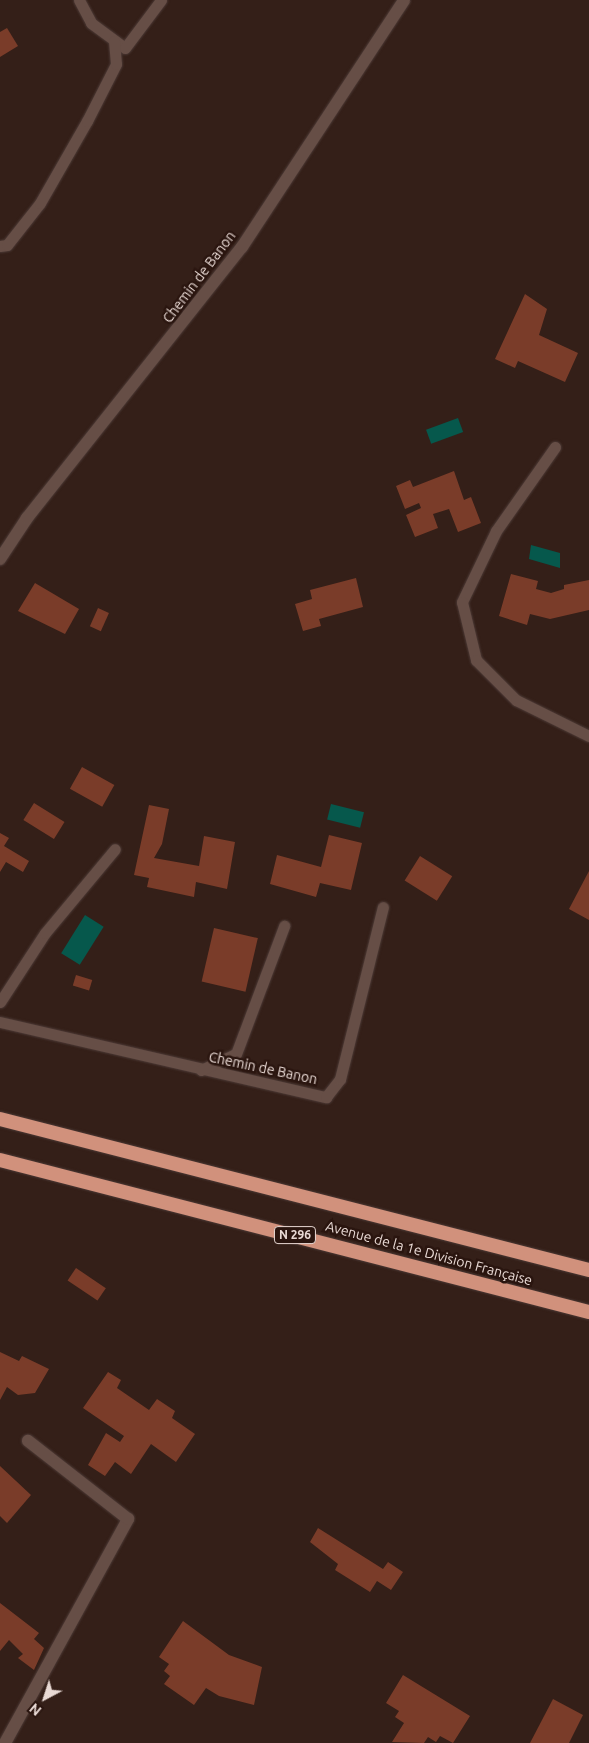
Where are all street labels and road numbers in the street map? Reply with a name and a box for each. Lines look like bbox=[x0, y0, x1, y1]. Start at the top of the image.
street label: Chemin de Banon bbox=[159, 228, 239, 326]
street label: Chemin de Banon bbox=[207, 1048, 319, 1088]
street label: Avenue de la 1e Division Française bbox=[324, 1217, 534, 1289]
road number: N 296 bbox=[274, 1226, 316, 1244]

